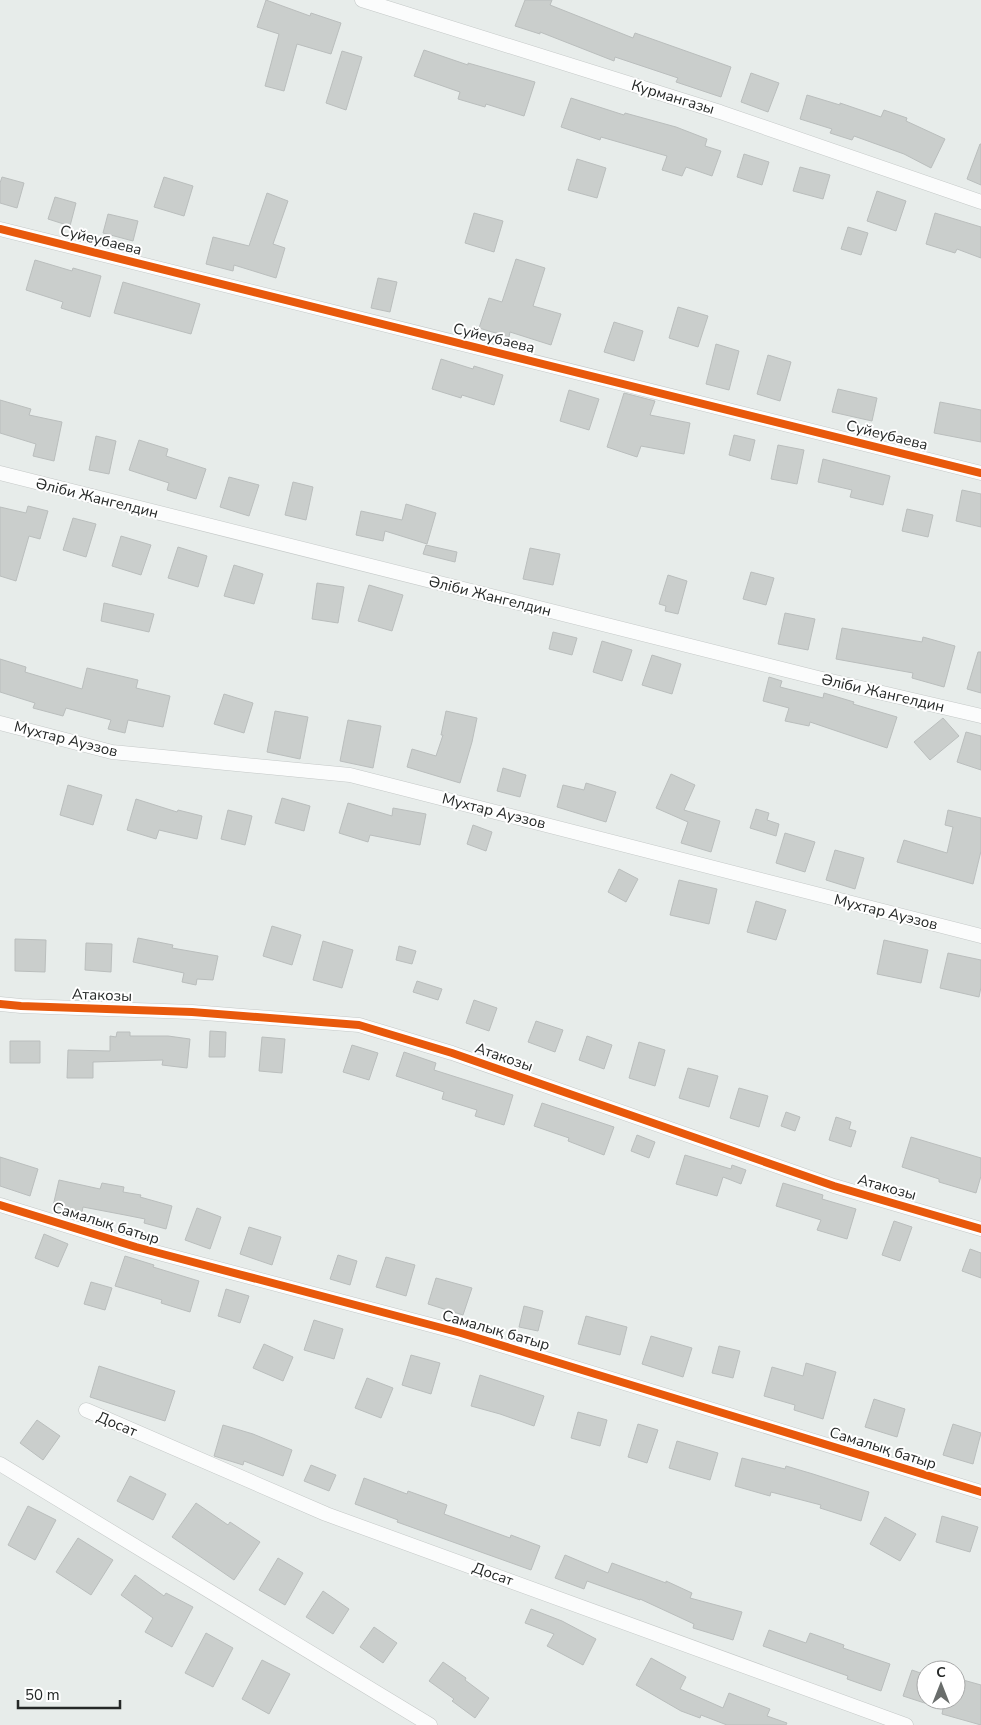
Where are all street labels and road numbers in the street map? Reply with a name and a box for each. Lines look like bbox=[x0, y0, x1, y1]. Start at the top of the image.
street label: Курмангазы bbox=[629, 75, 717, 119]
street label: Суйеубаева bbox=[58, 220, 144, 260]
street label: Суйеубаева bbox=[451, 318, 537, 358]
street label: Суйеубаева bbox=[844, 415, 930, 455]
street label: Әліби Жангелдин bbox=[34, 473, 160, 523]
street label: Әліби Жангелдин bbox=[427, 571, 553, 621]
street label: Әліби Жангелдин bbox=[819, 669, 947, 717]
street label: Мухтар Ауэзов bbox=[12, 716, 120, 762]
street label: Мухтар Ауэзов bbox=[440, 788, 548, 834]
street label: Мухтар Ауэзов bbox=[832, 889, 940, 935]
street label: Атакозы bbox=[72, 984, 132, 1006]
street label: Атакозы bbox=[472, 1038, 536, 1076]
street label: Атакозы bbox=[855, 1169, 919, 1205]
street label: Самалық батыр bbox=[50, 1197, 162, 1249]
street label: Самалық батыр bbox=[440, 1305, 552, 1355]
street label: Досат bbox=[94, 1407, 141, 1442]
street label: Самалық батыр bbox=[827, 1422, 939, 1474]
street label: Досат bbox=[470, 1557, 516, 1591]

